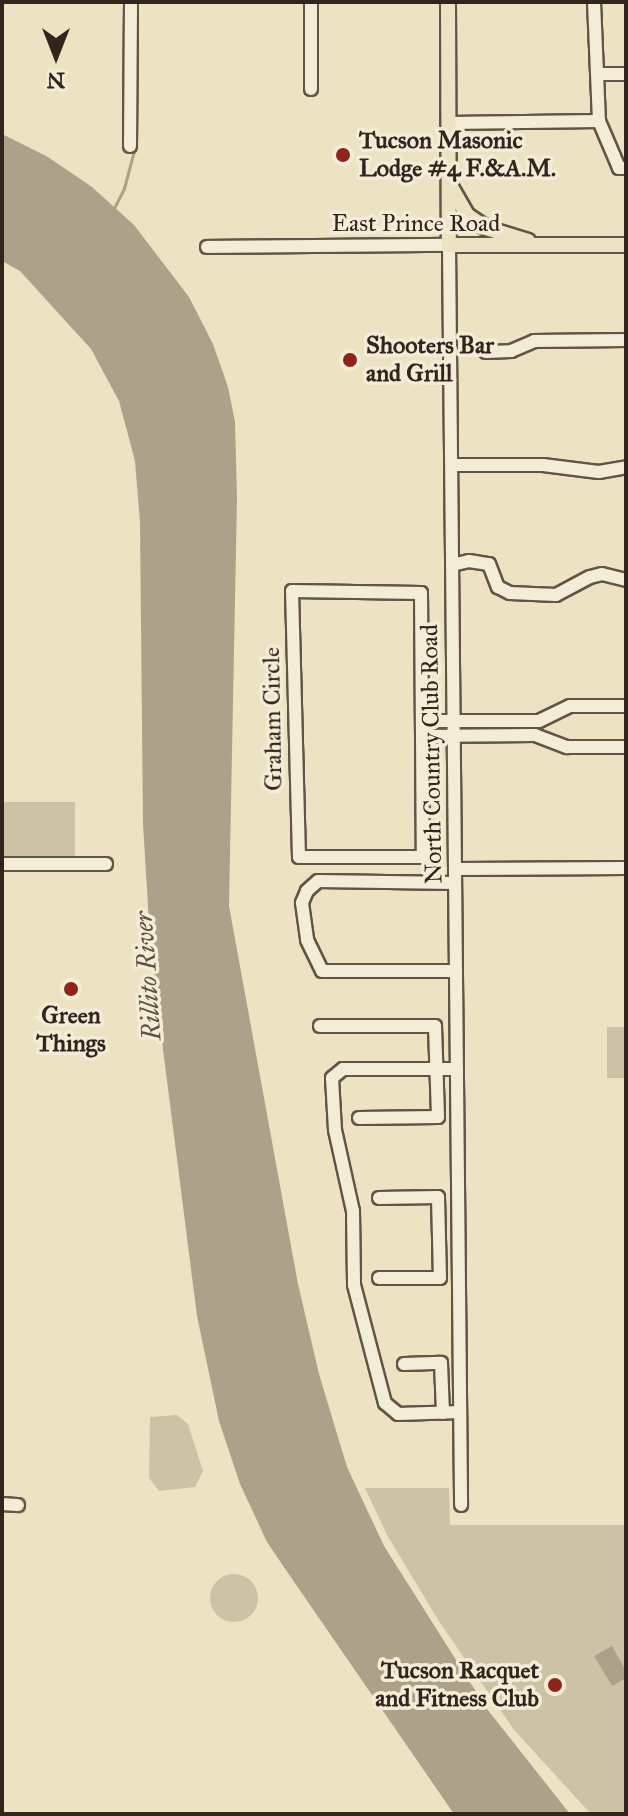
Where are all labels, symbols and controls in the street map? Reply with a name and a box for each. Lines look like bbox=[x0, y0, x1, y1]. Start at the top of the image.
north arrow bbox=[16, 16, 96, 96]
text: N bbox=[47, 67, 65, 94]
place label: Tucson Masonic Lodge #4 F.&A.M. bbox=[359, 127, 556, 183]
marker: Tucson Masonic Lodge #4 F.&A.M. bbox=[334, 146, 352, 164]
street label: East Prince Road bbox=[332, 210, 500, 238]
place label: Shooters Bar and Grill bbox=[366, 332, 494, 388]
marker: Shooters Bar and Grill bbox=[341, 351, 359, 369]
street label: North Country Club Road bbox=[415, 624, 449, 884]
street label: Graham Circle bbox=[257, 647, 289, 791]
water label: Rillito River bbox=[128, 910, 168, 1042]
marker: Green Things bbox=[62, 980, 80, 998]
place label: Green Things bbox=[36, 1002, 106, 1058]
place label: Tucson Racquet and Fitness Club bbox=[375, 1657, 539, 1713]
marker: Tucson Racquet and Fitness Club bbox=[546, 1676, 564, 1694]

